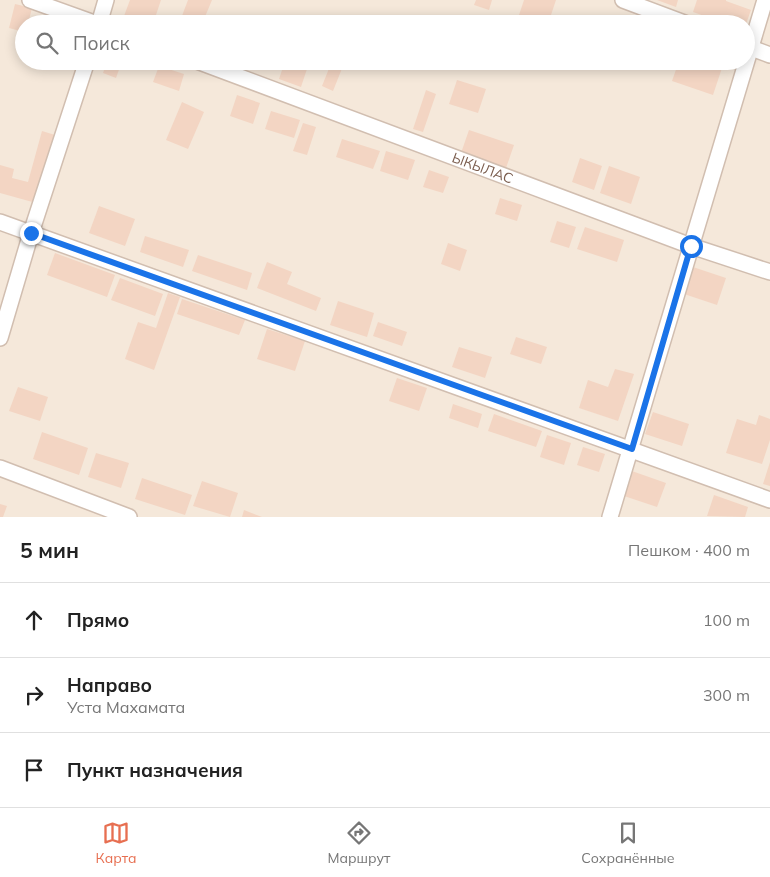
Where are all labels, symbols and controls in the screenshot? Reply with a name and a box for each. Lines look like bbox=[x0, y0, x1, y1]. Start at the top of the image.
search box bbox=[15, 15, 755, 70]
icon: search bbox=[33, 29, 61, 57]
text: Поиск bbox=[73, 31, 130, 55]
street label: ЫКЫЛАС bbox=[450, 148, 516, 188]
route end bbox=[20, 222, 43, 245]
route start bbox=[680, 235, 703, 258]
text: 5 мин bbox=[20, 537, 79, 563]
text: Пешком · 400 m bbox=[628, 540, 750, 560]
icon: ahead bbox=[20, 606, 48, 634]
text: Прямо bbox=[67, 608, 129, 632]
text: 100 m bbox=[703, 610, 750, 630]
text: Направо bbox=[67, 673, 152, 697]
icon: right bbox=[20, 681, 48, 709]
text: 300 m bbox=[703, 685, 750, 705]
text: Уста Махамата bbox=[67, 697, 185, 717]
icon: arrive bbox=[20, 756, 48, 784]
text: Пункт назначения bbox=[67, 758, 243, 782]
tab: Карта bbox=[95, 819, 137, 867]
tab: Маршрут bbox=[328, 819, 390, 867]
tab: Сохранённые bbox=[581, 819, 675, 867]

